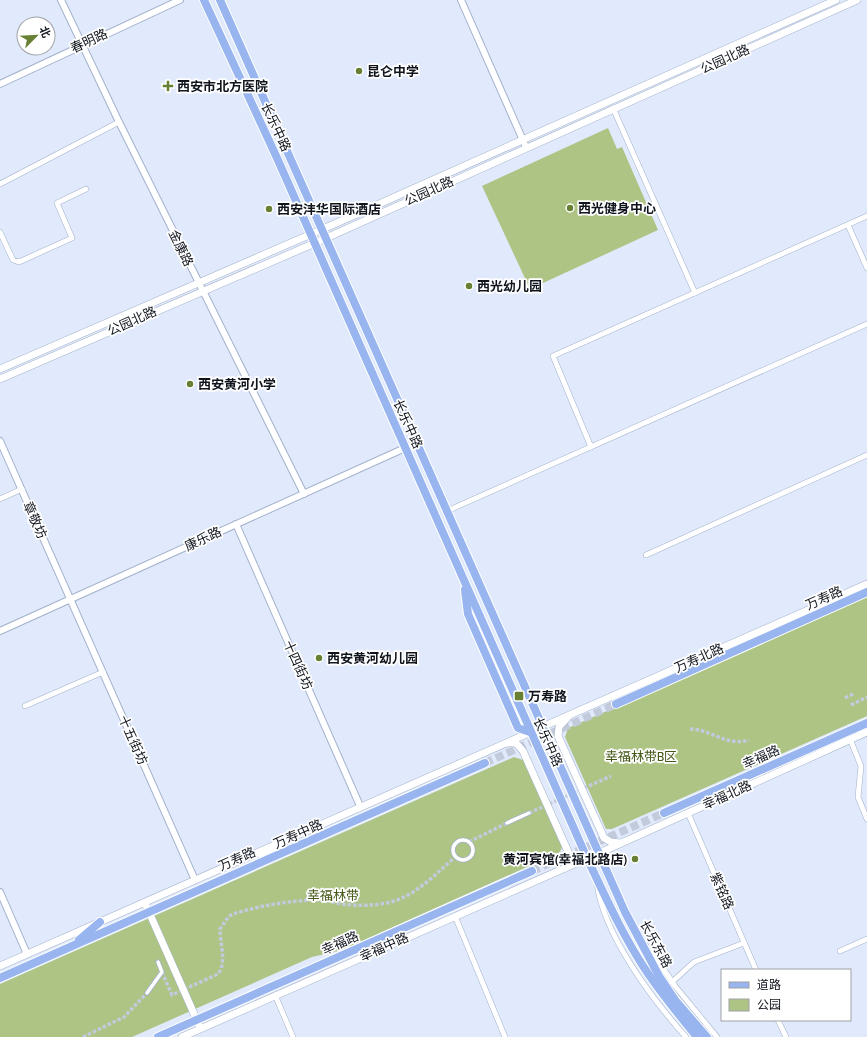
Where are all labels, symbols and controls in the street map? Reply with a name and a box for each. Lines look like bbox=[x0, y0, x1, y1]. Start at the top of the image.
north arrow bbox=[16, 16, 56, 56]
text: 北 bbox=[37, 24, 54, 40]
street label: 春明路 bbox=[68, 25, 110, 57]
street label: 公园北路 bbox=[698, 41, 752, 77]
place label: 昆仑中学 bbox=[367, 63, 419, 80]
marker: 昆仑中学 bbox=[354, 66, 364, 76]
place label: 西安市北方医院 bbox=[177, 78, 268, 95]
marker: 西安市北方医院 bbox=[162, 80, 174, 92]
street label: 长乐中路 bbox=[257, 100, 295, 154]
street label: 公园北路 bbox=[402, 173, 456, 209]
place label: 西光健身中心 bbox=[578, 200, 656, 217]
place label: 西安沣华国际酒店 bbox=[277, 201, 381, 218]
marker: 西光健身中心 bbox=[565, 203, 575, 213]
marker: 西安沣华国际酒店 bbox=[264, 204, 274, 214]
street label: 金康路 bbox=[165, 227, 197, 269]
place label: 西光幼儿园 bbox=[477, 278, 542, 295]
marker: 西光幼儿园 bbox=[464, 281, 474, 291]
street label: 公园北路 bbox=[105, 303, 159, 339]
place label: 西安黄河小学 bbox=[198, 376, 276, 393]
marker: 西安黄河小学 bbox=[185, 379, 195, 389]
street label: 长乐中路 bbox=[390, 397, 426, 451]
street label: 章敬坊 bbox=[19, 499, 51, 541]
street label: 康乐路 bbox=[182, 523, 224, 555]
street label: 万寿路 bbox=[803, 582, 845, 614]
street label: 十四街坊 bbox=[280, 638, 316, 692]
street label: 万寿北路 bbox=[672, 640, 726, 676]
place label: 西安黄河幼儿园 bbox=[327, 650, 418, 667]
marker: 西安黄河幼儿园 bbox=[314, 653, 324, 663]
place label: 万寿路 bbox=[528, 688, 567, 705]
marker: 万寿路 bbox=[513, 690, 525, 702]
street label: 十五街坊 bbox=[115, 713, 151, 767]
street label: 长乐中路 bbox=[530, 715, 566, 769]
street label: 幸福路 bbox=[740, 741, 782, 773]
park label: 幸福林带B区 bbox=[605, 748, 677, 765]
street label: 幸福北路 bbox=[700, 777, 754, 813]
street label: 万寿中路 bbox=[271, 816, 325, 852]
street label: 万寿路 bbox=[216, 843, 258, 875]
place label: 黄河宾馆(幸福北路店) bbox=[503, 851, 627, 868]
marker: 黄河宾馆(幸福北路店) bbox=[630, 854, 640, 864]
street label: 紫铭路 bbox=[706, 870, 738, 912]
park label: 幸福林带 bbox=[307, 887, 359, 904]
street label: 长乐东路 bbox=[636, 917, 676, 971]
street label: 幸福路 bbox=[319, 927, 361, 959]
street label: 幸福中路 bbox=[357, 929, 411, 965]
legend bbox=[721, 969, 851, 1021]
text: 道路 bbox=[757, 977, 781, 993]
text: 公园 bbox=[757, 997, 781, 1013]

